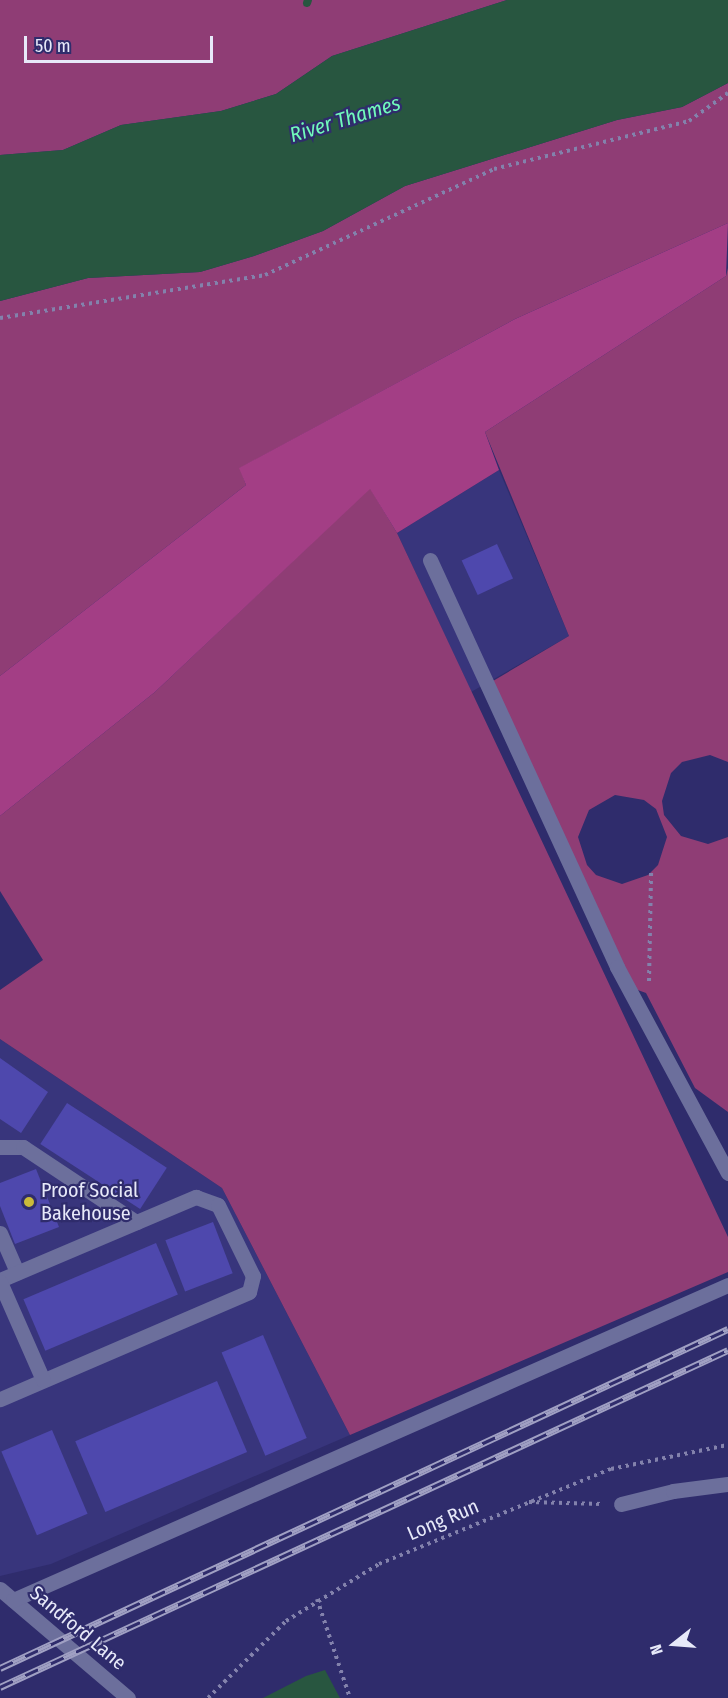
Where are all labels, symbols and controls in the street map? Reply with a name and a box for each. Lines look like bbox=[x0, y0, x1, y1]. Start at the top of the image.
scale bar bbox=[27, 24, 216, 62]
text: 50 m bbox=[35, 35, 71, 57]
water label: River Thames bbox=[287, 90, 403, 148]
place label: Proof Social Bakehouse bbox=[41, 1178, 138, 1225]
marker: Proof Social Bakehouse bbox=[22, 1195, 36, 1209]
street label: Long Run bbox=[404, 1494, 482, 1546]
street label: Sandford Lane bbox=[25, 1581, 131, 1675]
north arrow bbox=[644, 1614, 704, 1674]
text: N bbox=[646, 1642, 667, 1657]

